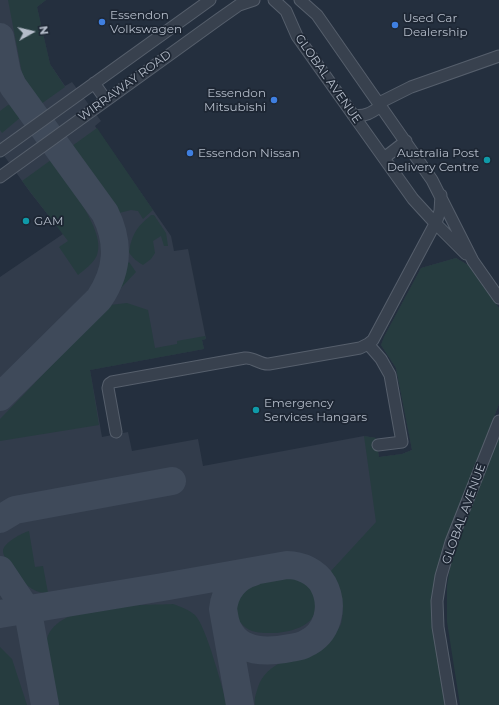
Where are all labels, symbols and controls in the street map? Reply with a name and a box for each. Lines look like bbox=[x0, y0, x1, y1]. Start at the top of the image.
place label: Essendon Volkswagen bbox=[110, 8, 182, 36]
place label: Used Car Dealership bbox=[403, 11, 468, 39]
north arrow bbox=[12, 12, 52, 52]
marker: Essendon Volkswagen bbox=[97, 17, 107, 27]
marker: Used Car Dealership bbox=[390, 20, 400, 30]
text: N bbox=[36, 25, 51, 36]
street label: GLOBAL AVENUE bbox=[292, 32, 364, 126]
street label: WIRRAWAY ROAD bbox=[76, 48, 174, 124]
place label: Essendon Mitsubishi bbox=[204, 86, 266, 114]
marker: Essendon Mitsubishi bbox=[269, 95, 279, 105]
place label: Essendon Nissan bbox=[198, 146, 300, 160]
place label: Australia Post Delivery Centre bbox=[387, 146, 479, 174]
marker: Essendon Nissan bbox=[185, 148, 195, 158]
marker: Australia Post Delivery Centre bbox=[482, 155, 492, 165]
place label: GAM bbox=[34, 214, 63, 228]
marker: GAM bbox=[21, 216, 31, 226]
place label: Emergency Services Hangars bbox=[264, 396, 367, 424]
marker: Emergency Services Hangars bbox=[251, 405, 261, 415]
street label: GLOBAL AVENUE bbox=[439, 462, 489, 566]

